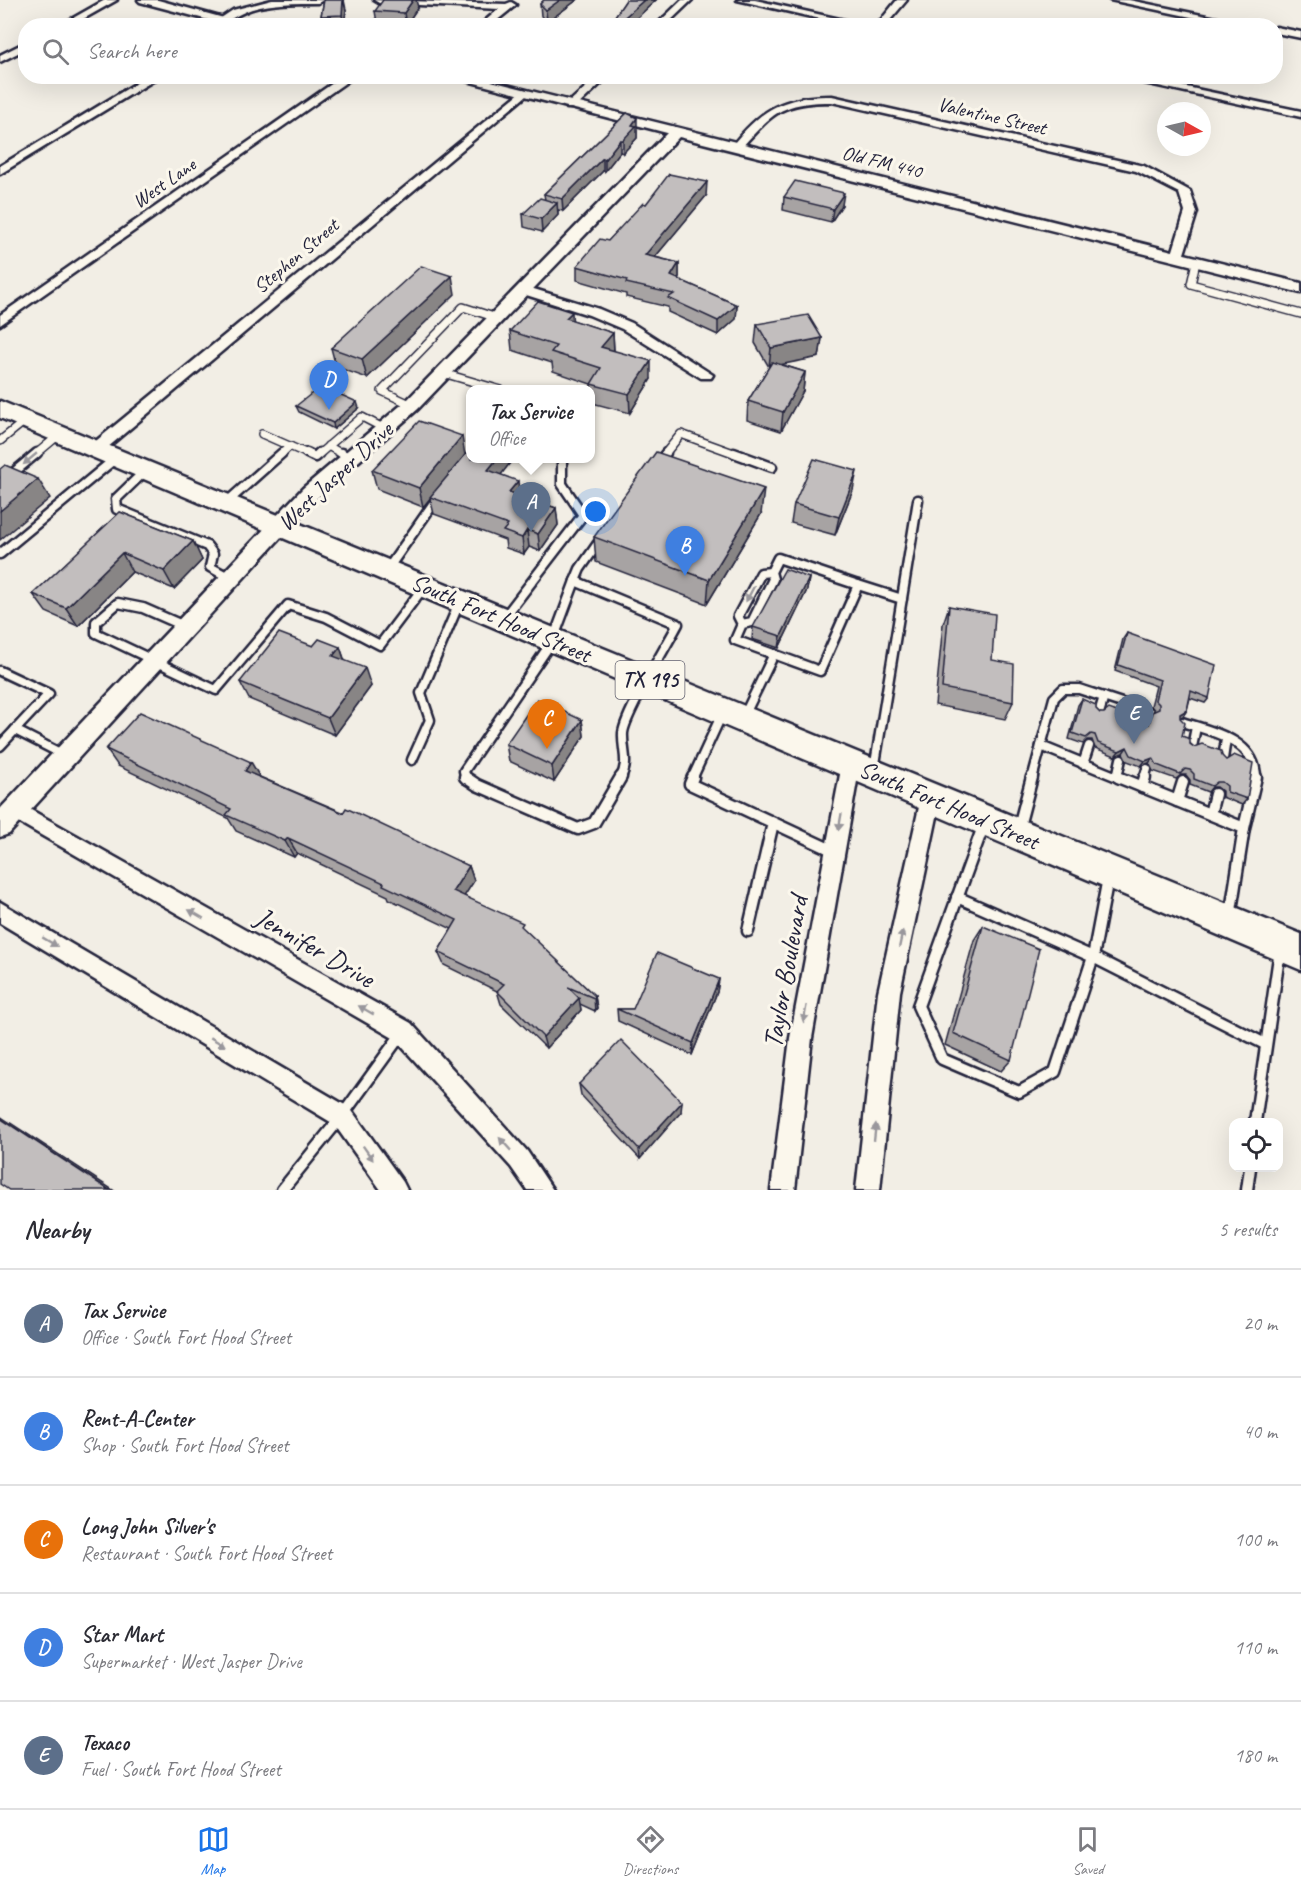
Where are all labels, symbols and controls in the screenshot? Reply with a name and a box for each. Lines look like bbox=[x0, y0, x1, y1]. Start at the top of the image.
search box bbox=[18, 18, 1283, 84]
icon: search bbox=[39, 35, 72, 68]
text: Search here bbox=[87, 37, 177, 65]
street label: Valentine Street bbox=[935, 91, 1051, 141]
north arrow bbox=[1157, 102, 1211, 156]
street label: Old FM 440 bbox=[840, 140, 926, 184]
street label: West Lane bbox=[128, 151, 202, 214]
street label: Stephen Street bbox=[248, 212, 345, 299]
pin: D bbox=[310, 360, 348, 410]
popup bbox=[466, 385, 595, 463]
text: Tax Service bbox=[489, 398, 572, 426]
street label: West Jasper Drive bbox=[271, 414, 400, 537]
text: Office bbox=[489, 426, 525, 451]
one-way arrow bbox=[23, 452, 38, 465]
pin: A bbox=[512, 482, 550, 532]
your location bbox=[581, 497, 610, 526]
pin: B bbox=[666, 526, 704, 576]
street label: South Fort Hood Street bbox=[407, 567, 597, 670]
one-way arrow bbox=[745, 586, 755, 603]
road number: TX 195 bbox=[616, 661, 684, 699]
pin: E bbox=[1114, 694, 1154, 744]
pin: C bbox=[528, 700, 566, 749]
street label: South Fort Hood Street bbox=[855, 754, 1045, 857]
one-way arrow bbox=[835, 813, 844, 832]
street label: Taylor Boulevard bbox=[754, 889, 816, 1051]
street label: Jennifer Drive bbox=[247, 898, 382, 996]
one-way arrow bbox=[188, 908, 204, 919]
one-way arrow bbox=[897, 929, 906, 948]
one-way arrow bbox=[42, 937, 59, 947]
one-way arrow bbox=[800, 1004, 809, 1023]
one-way arrow bbox=[357, 1005, 374, 1015]
one-way arrow bbox=[210, 1036, 226, 1047]
map controls bbox=[1229, 1118, 1283, 1172]
button: locate bbox=[1229, 1118, 1283, 1172]
one-way arrow bbox=[870, 1122, 879, 1141]
one-way arrow bbox=[499, 1137, 512, 1152]
one-way arrow bbox=[362, 1145, 374, 1160]
text: Nearby bbox=[24, 1213, 89, 1246]
text: 5 results bbox=[1218, 1217, 1277, 1242]
text: Tax Service bbox=[81, 1297, 165, 1325]
text: A bbox=[38, 1311, 49, 1336]
text: 20 m bbox=[1243, 1311, 1277, 1336]
text: Office · South Fort Hood Street bbox=[81, 1325, 291, 1350]
text: Rent-A-Center bbox=[81, 1405, 194, 1433]
text: B bbox=[38, 1419, 49, 1444]
text: 40 m bbox=[1243, 1419, 1277, 1444]
text: Shop · South Fort Hood Street bbox=[81, 1433, 289, 1458]
text: Long John Silver's bbox=[81, 1513, 214, 1541]
text: C bbox=[39, 1527, 48, 1552]
text: 100 m bbox=[1234, 1527, 1277, 1552]
text: Restaurant · South Fort Hood Street bbox=[81, 1541, 332, 1566]
text: Star Mart bbox=[81, 1621, 163, 1649]
text: D bbox=[38, 1635, 49, 1660]
text: 110 m bbox=[1234, 1635, 1277, 1660]
text: Supermarket · West Jasper Drive bbox=[81, 1649, 302, 1674]
text: Texaco bbox=[81, 1729, 129, 1757]
text: E bbox=[38, 1743, 49, 1768]
text: 180 m bbox=[1234, 1743, 1277, 1768]
text: Fuel · South Fort Hood Street bbox=[81, 1757, 281, 1782]
tab: Map bbox=[197, 1823, 230, 1879]
tab: Directions bbox=[623, 1823, 678, 1879]
tab: Saved bbox=[1071, 1823, 1104, 1879]

